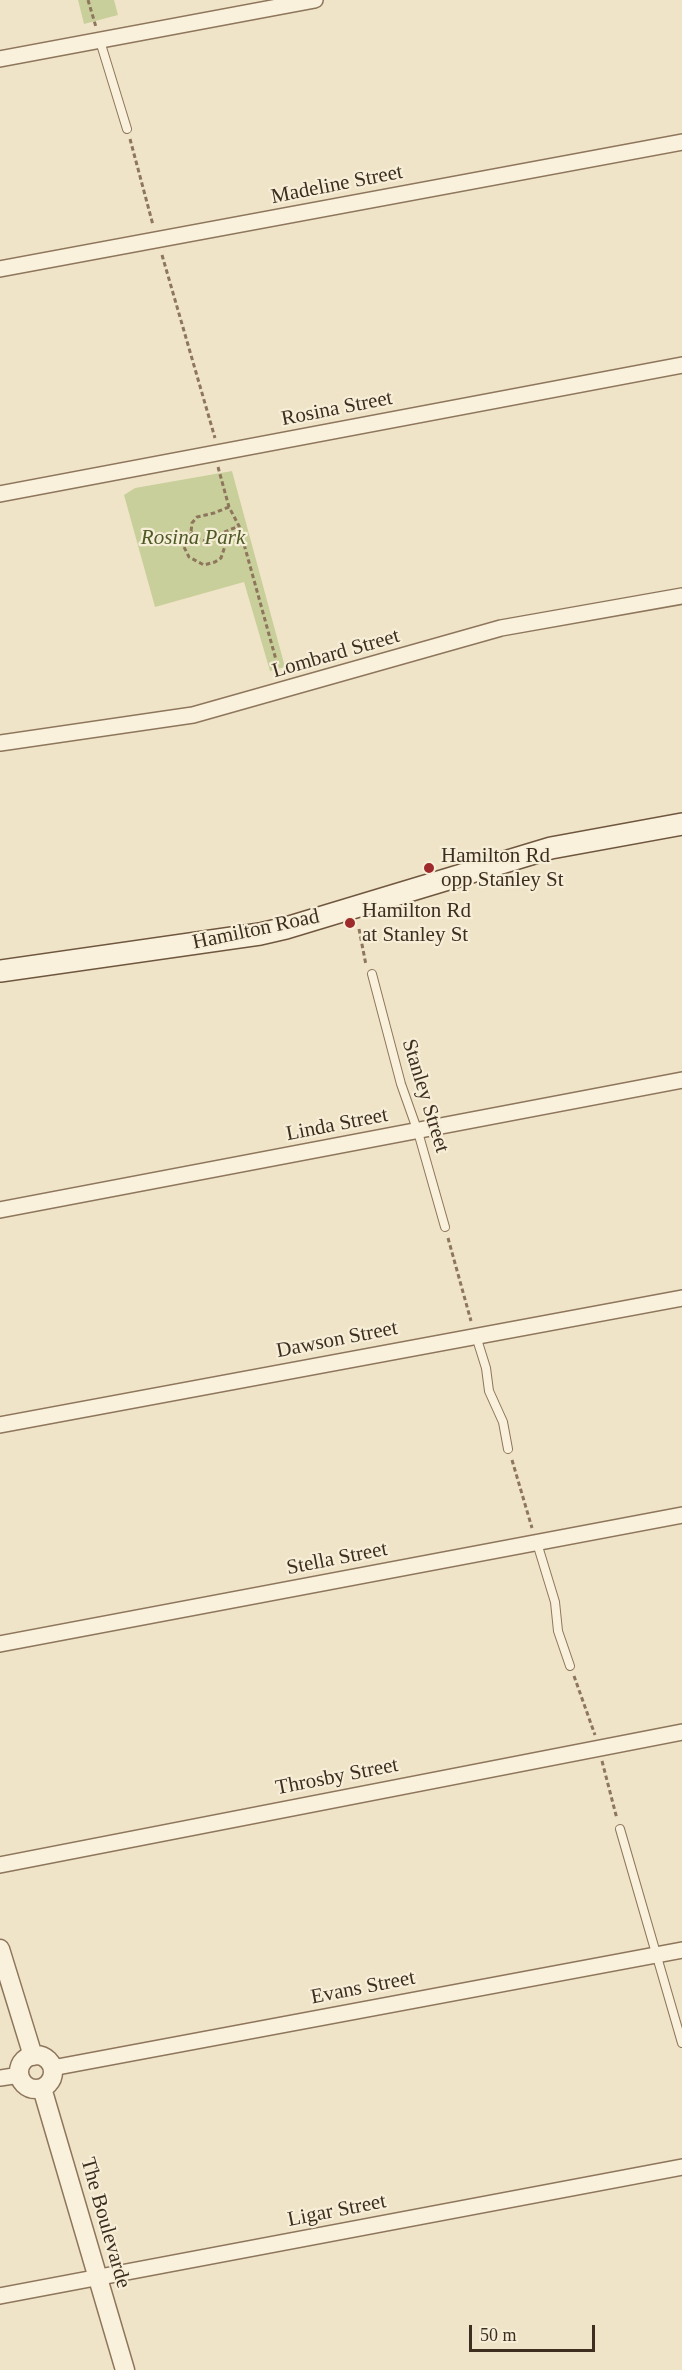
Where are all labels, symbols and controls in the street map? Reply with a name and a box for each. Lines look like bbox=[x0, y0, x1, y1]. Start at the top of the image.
street label: Madeline Street bbox=[269, 160, 405, 210]
street label: Rosina Street bbox=[279, 386, 395, 432]
park label: Rosina Park bbox=[141, 525, 245, 551]
street label: Lombard Street bbox=[269, 624, 403, 684]
place label: Hamilton Rd opp Stanley St bbox=[441, 843, 564, 893]
marker: Hamilton Rd opp Stanley St bbox=[422, 861, 436, 875]
place label: Hamilton Rd at Stanley St bbox=[362, 898, 471, 948]
street label: Hamilton Road bbox=[190, 904, 322, 956]
marker: Hamilton Rd at Stanley St bbox=[343, 916, 357, 930]
street label: Stanley Street bbox=[396, 1036, 454, 1156]
street label: Linda Street bbox=[284, 1103, 390, 1147]
street label: Dawson Street bbox=[274, 1316, 400, 1364]
street label: Stella Street bbox=[285, 1537, 389, 1581]
street label: Throsby Street bbox=[274, 1753, 400, 1801]
street label: Evans Street bbox=[309, 1966, 417, 2010]
street label: The Boulevarde bbox=[74, 2155, 136, 2291]
street label: Ligar Street bbox=[286, 2189, 388, 2233]
scale bar bbox=[472, 2313, 598, 2351]
text: 50 m bbox=[480, 2325, 517, 2345]

